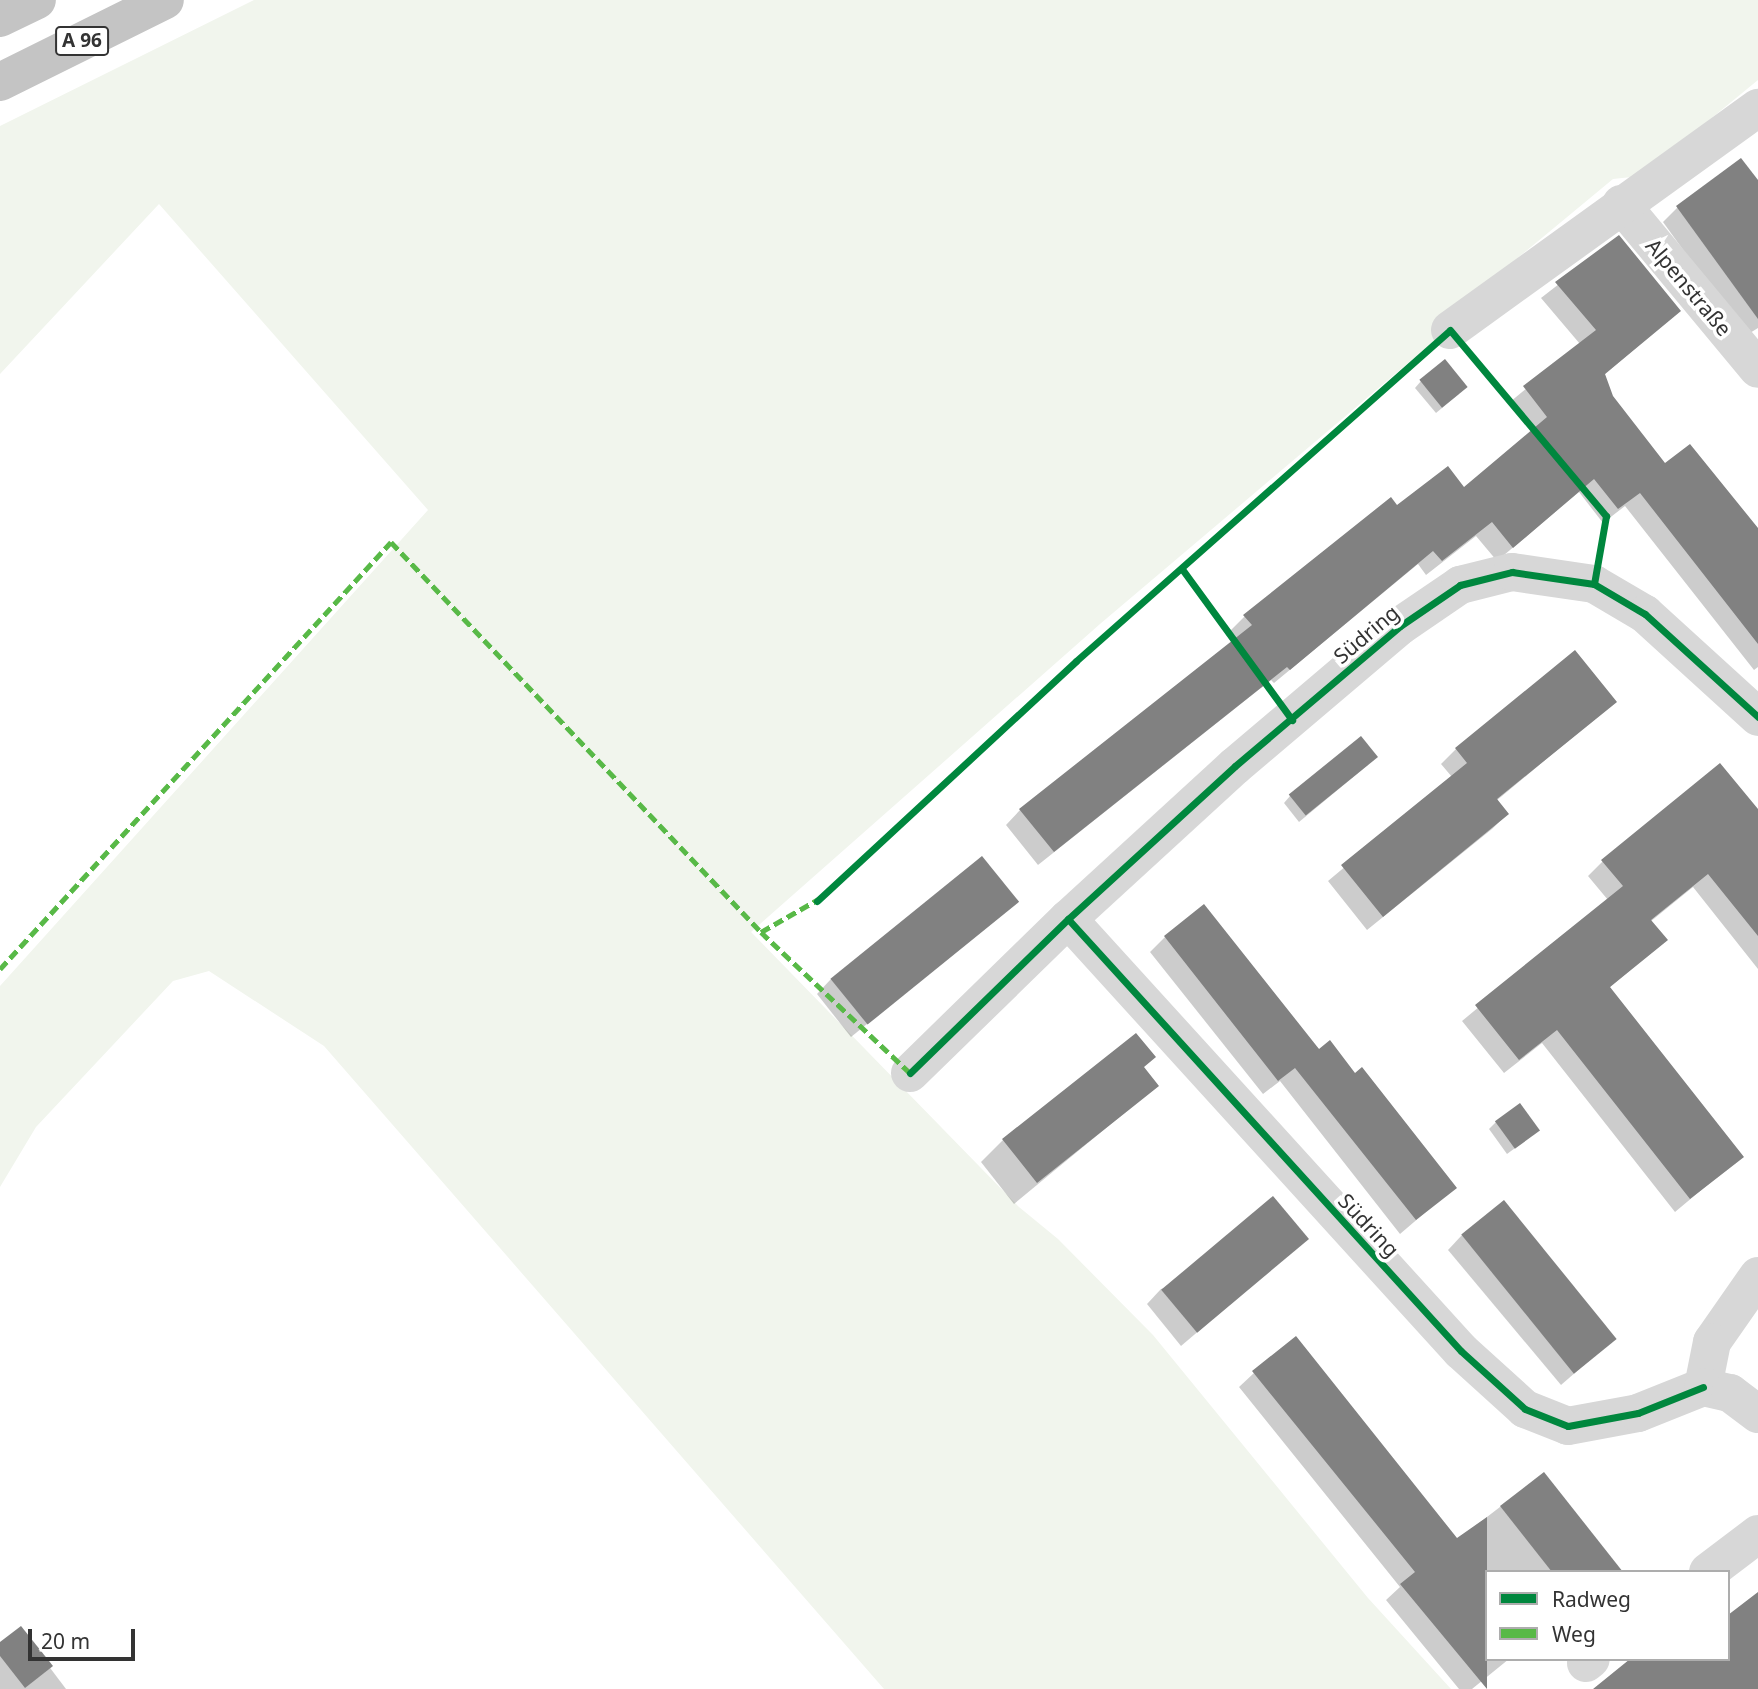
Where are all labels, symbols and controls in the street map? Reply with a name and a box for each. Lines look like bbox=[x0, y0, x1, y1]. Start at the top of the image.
road number: A 96 bbox=[54, 25, 110, 56]
street label: Alpenstraße bbox=[1641, 233, 1737, 341]
street label: Südring bbox=[1328, 599, 1404, 669]
street label: Südring bbox=[1333, 1188, 1405, 1262]
legend bbox=[1485, 1570, 1730, 1661]
text: Radweg bbox=[1552, 1585, 1631, 1613]
scale bar bbox=[32, 1616, 138, 1660]
text: Weg bbox=[1552, 1620, 1596, 1648]
text: 20 m bbox=[41, 1627, 90, 1655]

